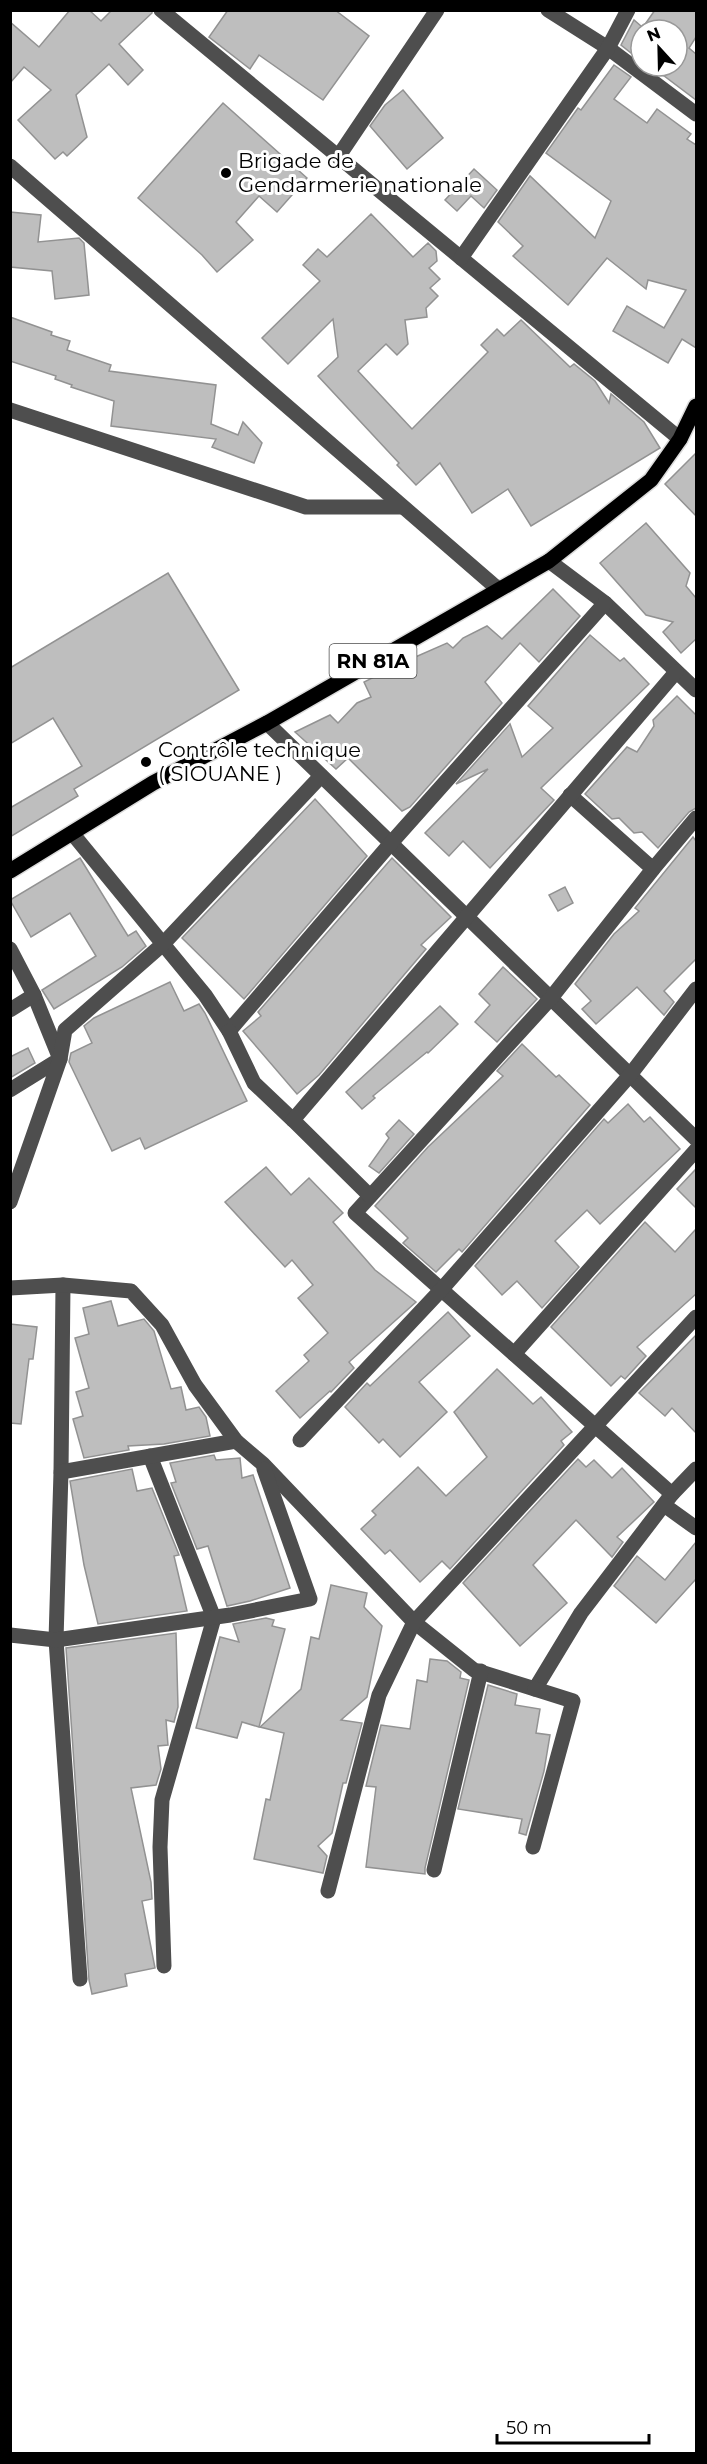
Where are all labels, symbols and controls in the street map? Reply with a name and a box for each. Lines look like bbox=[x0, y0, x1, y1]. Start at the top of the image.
north arrow bbox=[629, 18, 689, 78]
text: N bbox=[644, 23, 663, 46]
place label: Brigade de Gendarmerie nationale bbox=[238, 148, 482, 197]
marker: Brigade de Gendarmerie nationale bbox=[219, 166, 233, 180]
road number: RN 81A bbox=[330, 644, 416, 678]
place label: Contrôle technique ( SIOUANE ) bbox=[158, 737, 361, 786]
marker: Contrôle technique ( SIOUANE ) bbox=[139, 755, 153, 769]
scale bar bbox=[497, 2407, 648, 2445]
text: 50 m bbox=[506, 2417, 552, 2439]

